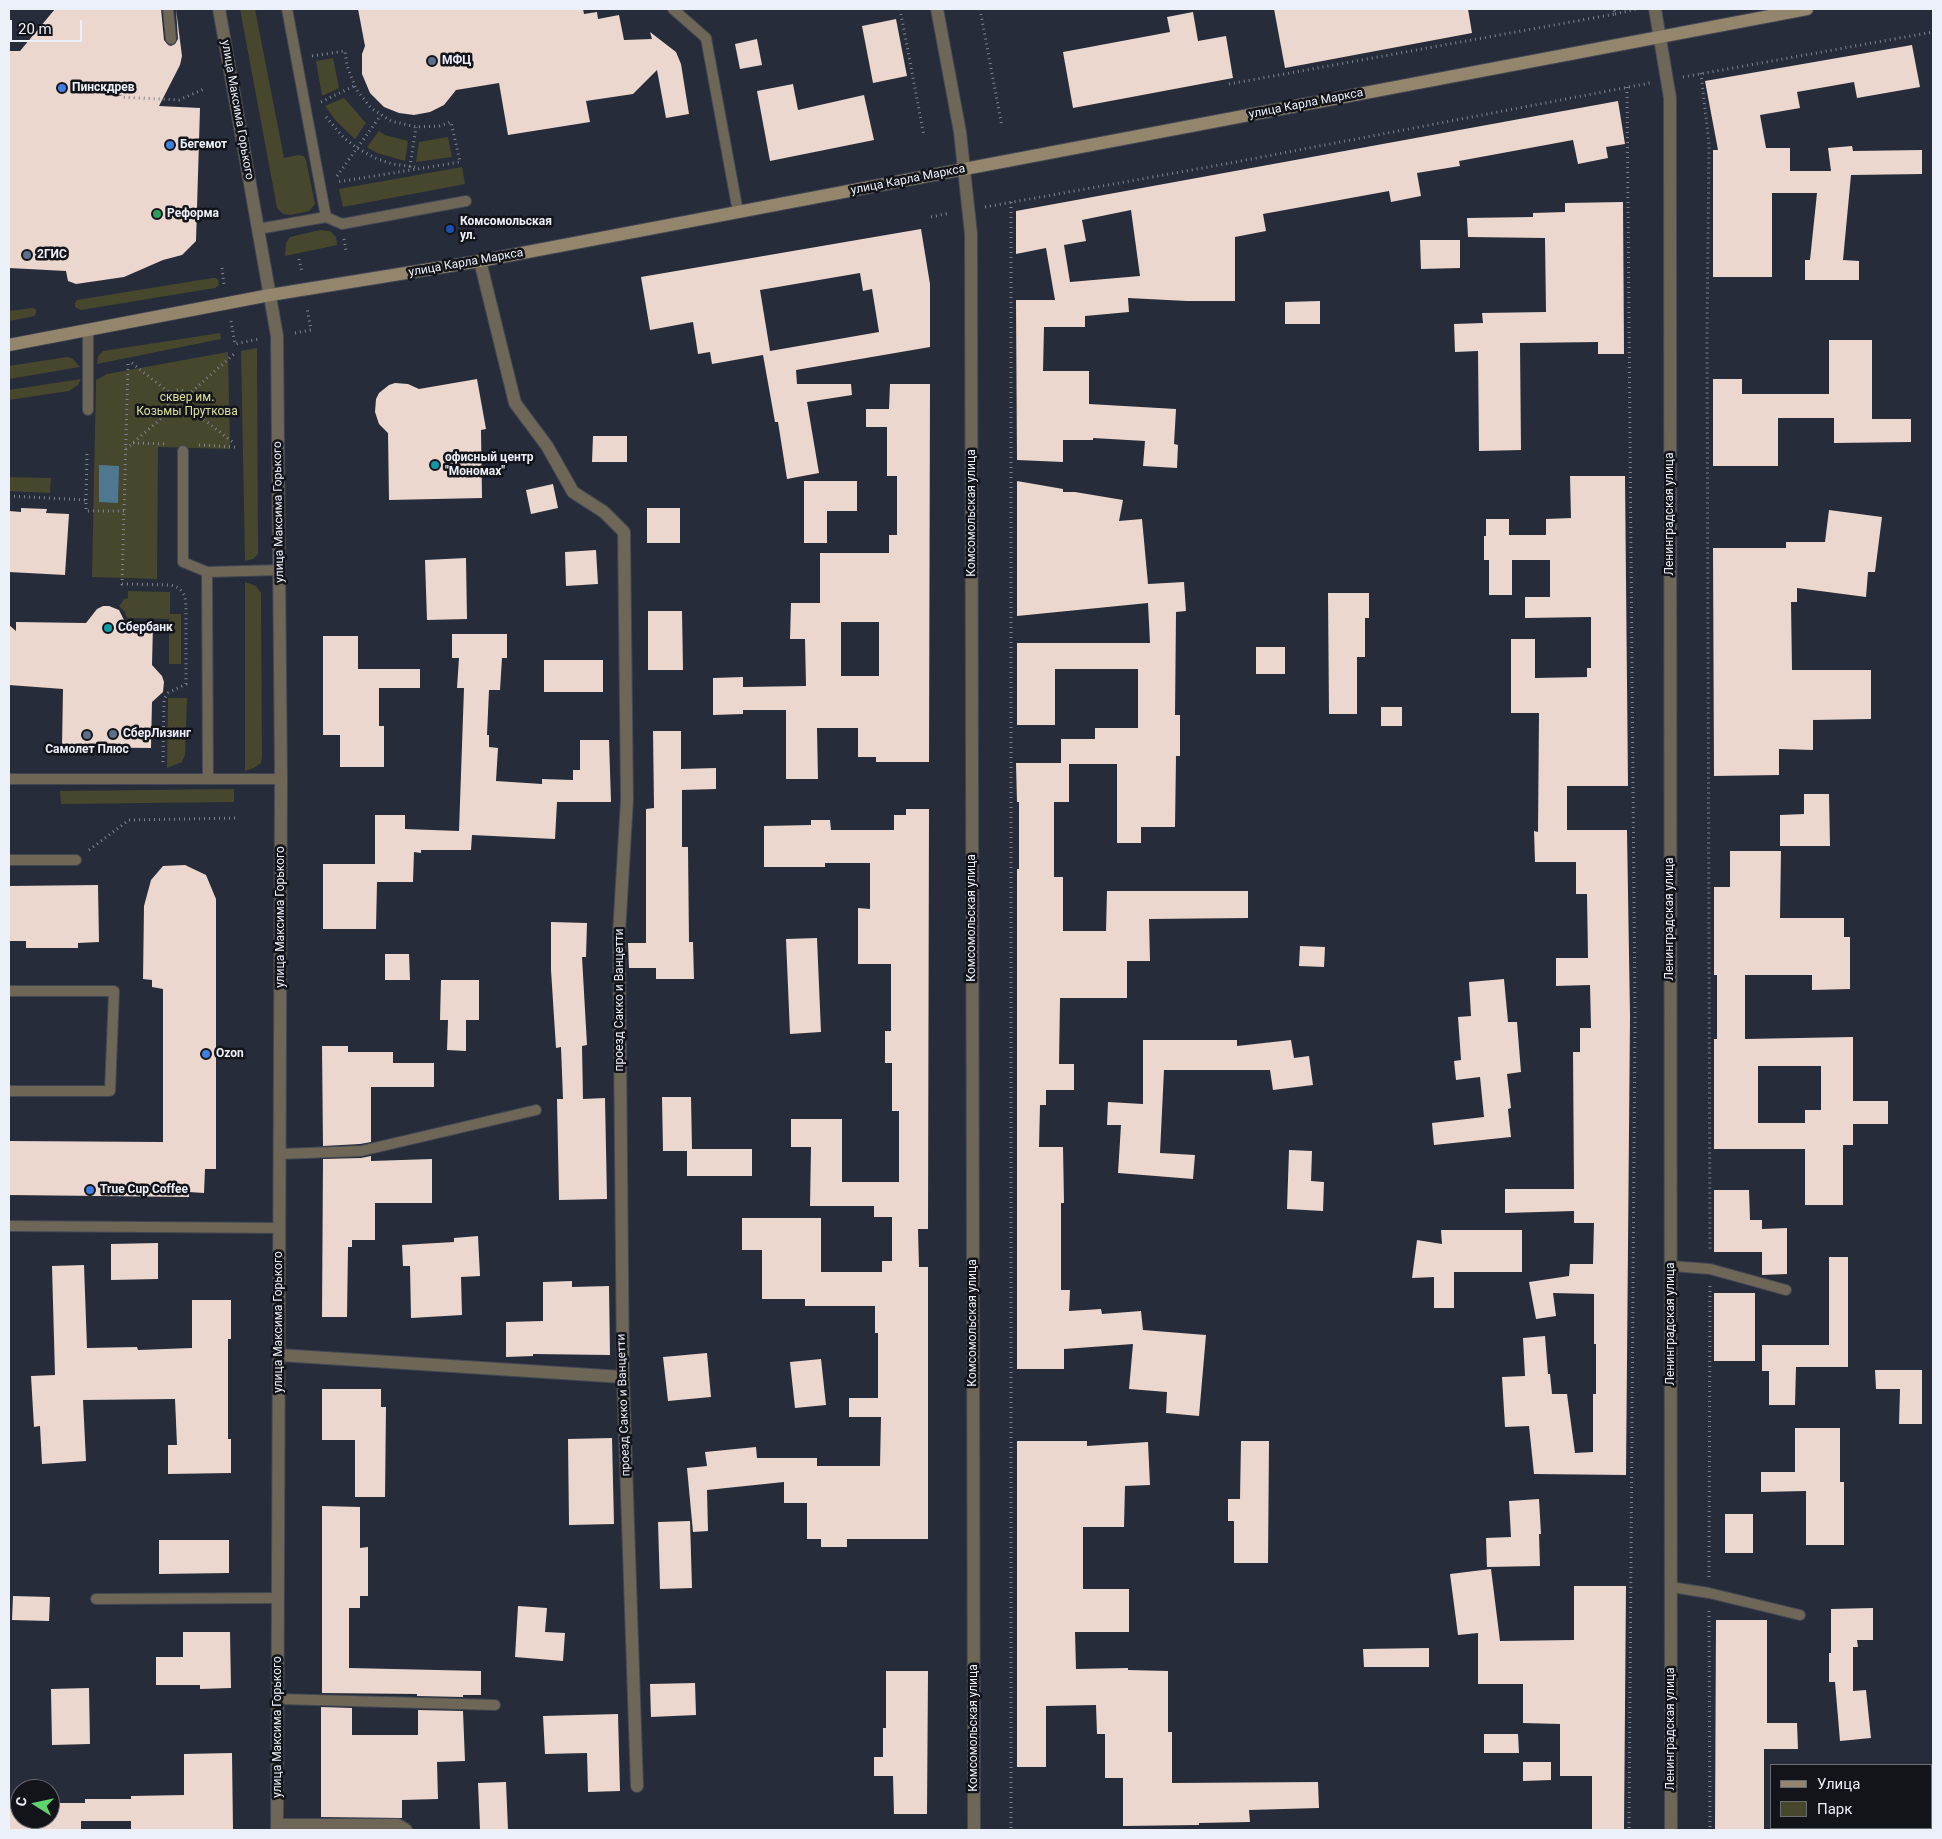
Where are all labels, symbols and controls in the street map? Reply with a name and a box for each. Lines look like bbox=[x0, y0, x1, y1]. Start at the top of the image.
scale bar bbox=[12, 10, 85, 42]
text: 20 m bbox=[18, 20, 52, 38]
street label: улица Максима Горького bbox=[218, 39, 256, 181]
place label: МФЦ bbox=[442, 54, 471, 68]
marker: МФЦ bbox=[426, 55, 438, 67]
place label: Пинскдрев bbox=[72, 81, 135, 95]
marker: Пинскдрев bbox=[56, 82, 68, 94]
street label: улица Карла Маркса bbox=[1248, 86, 1364, 122]
place label: Бегемот bbox=[180, 138, 227, 152]
marker: Бегемот bbox=[164, 139, 176, 151]
street label: улица Карла Маркса bbox=[850, 162, 966, 198]
place label: Реформа bbox=[167, 207, 219, 221]
marker: Реформа bbox=[151, 208, 163, 220]
place label: Комсомольская ул. bbox=[460, 215, 552, 243]
marker: Комсомольская ул. bbox=[444, 223, 456, 235]
street label: улица Карла Маркса bbox=[408, 246, 524, 280]
place label: 2ГИС bbox=[37, 248, 67, 262]
marker: 2ГИС bbox=[21, 249, 33, 261]
park label: сквер им. Козьмы Пруткова bbox=[136, 391, 238, 419]
street label: улица Максима Горького bbox=[271, 441, 287, 583]
street label: Комсомольская улица bbox=[965, 449, 979, 577]
place label: офисный центр "Мономах" bbox=[445, 451, 534, 479]
street label: Ленинградская улица bbox=[1663, 453, 1677, 575]
marker: офисный центр "Мономах" bbox=[429, 459, 441, 471]
place label: Сбербанк bbox=[118, 621, 173, 635]
marker: Сбербанк bbox=[102, 622, 114, 634]
place label: СберЛизинг bbox=[123, 727, 191, 741]
marker: СберЛизинг bbox=[107, 728, 119, 740]
marker: Самолет Плюс bbox=[81, 729, 93, 741]
place label: Самолет Плюс bbox=[45, 743, 129, 757]
street label: улица Максима Горького bbox=[274, 846, 288, 988]
street label: Комсомольская улица bbox=[965, 854, 979, 982]
street label: Ленинградская улица bbox=[1663, 858, 1677, 980]
street label: проезд Сакко и Ванцетти bbox=[613, 929, 627, 1071]
place label: Ozon bbox=[216, 1047, 244, 1061]
marker: Ozon bbox=[200, 1048, 212, 1060]
place label: True Cup Coffee bbox=[100, 1183, 188, 1197]
marker: True Cup Coffee bbox=[84, 1184, 96, 1196]
street label: улица Максима Горького bbox=[272, 1251, 286, 1393]
street label: Комсомольская улица bbox=[966, 1259, 980, 1387]
street label: Ленинградская улица bbox=[1664, 1263, 1678, 1385]
street label: проезд Сакко и Ванцетти bbox=[614, 1333, 634, 1477]
street label: улица Максима Горького bbox=[271, 1656, 285, 1798]
street label: Комсомольская улица bbox=[967, 1664, 981, 1792]
street label: Ленинградская улица bbox=[1664, 1668, 1678, 1790]
legend bbox=[1770, 1764, 1932, 1829]
text: Улица bbox=[1817, 1775, 1860, 1793]
north arrow bbox=[10, 1779, 60, 1829]
text: С bbox=[13, 1796, 30, 1807]
text: Парк bbox=[1817, 1800, 1852, 1818]

